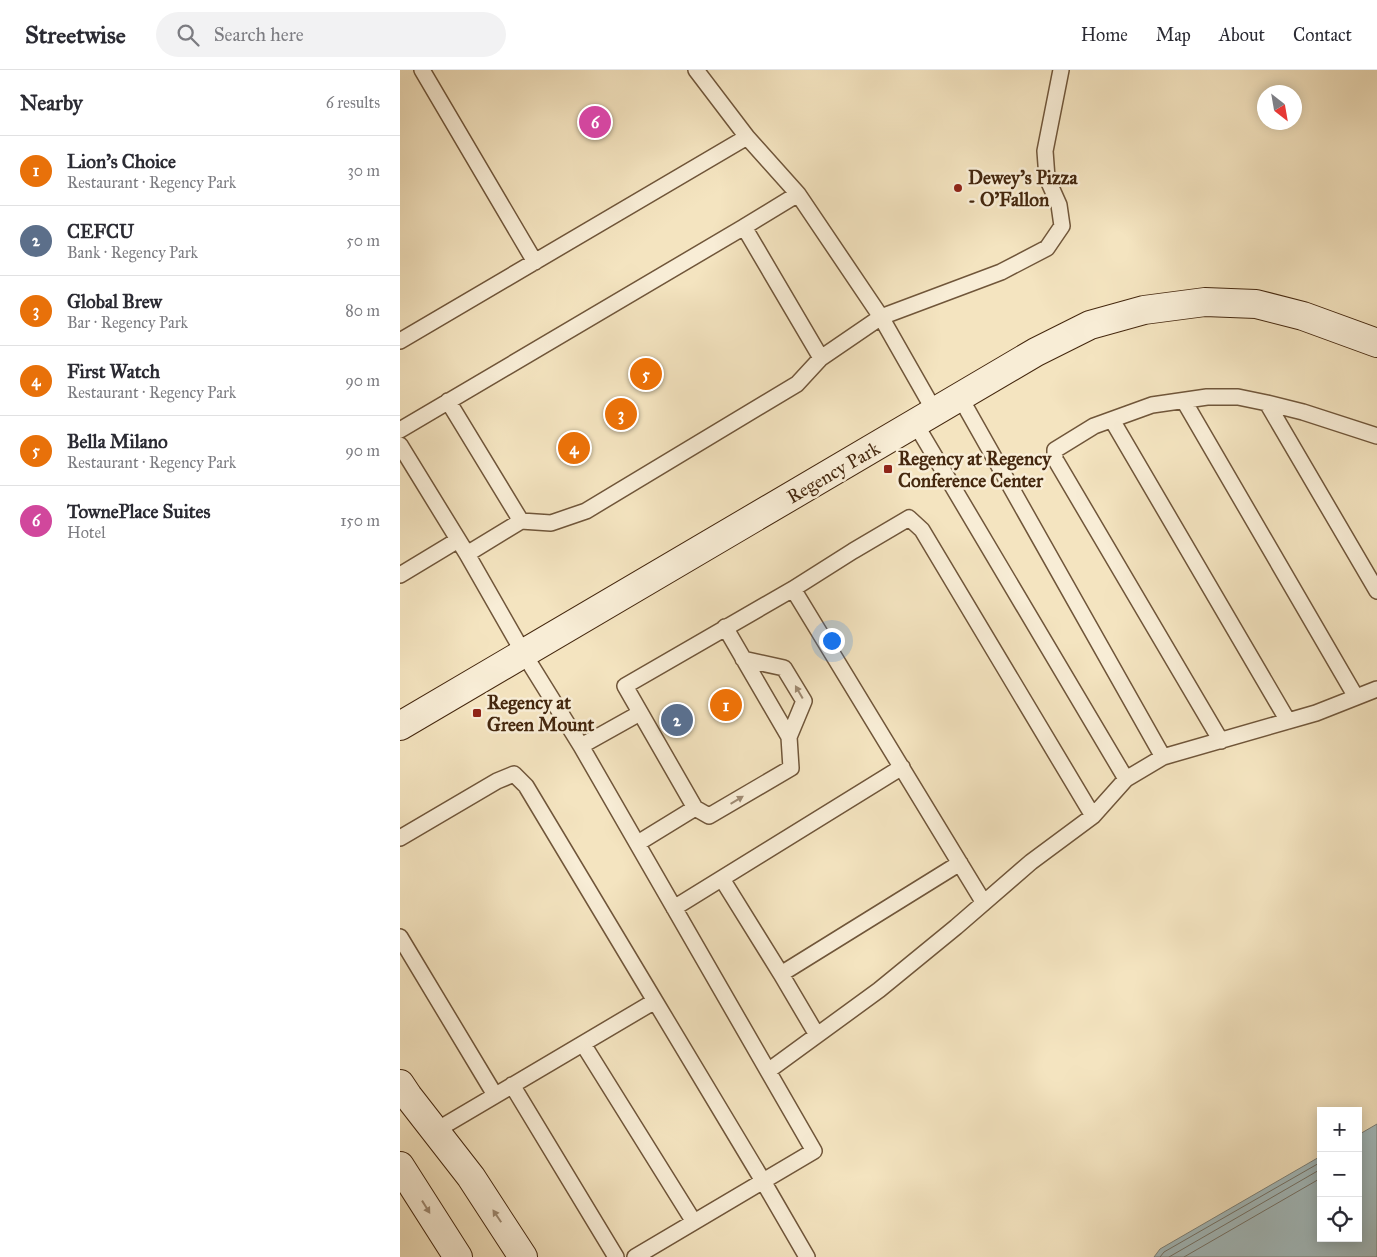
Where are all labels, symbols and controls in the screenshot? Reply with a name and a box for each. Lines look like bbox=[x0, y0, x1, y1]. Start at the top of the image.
search box bbox=[156, 12, 506, 57]
text: Streetwise bbox=[25, 20, 126, 50]
icon: search bbox=[174, 21, 202, 49]
text: Search here bbox=[214, 23, 304, 46]
text: Home bbox=[1081, 24, 1128, 46]
text: Map bbox=[1156, 24, 1191, 46]
text: About bbox=[1219, 24, 1265, 46]
text: Contact bbox=[1293, 24, 1352, 46]
north arrow bbox=[1257, 85, 1302, 130]
text: Nearby bbox=[20, 90, 83, 116]
text: 6 results bbox=[326, 93, 380, 112]
pin: 6 bbox=[579, 103, 611, 141]
text: Lion's Choice bbox=[67, 150, 176, 173]
text: 1 bbox=[33, 161, 39, 180]
text: 30 m bbox=[347, 161, 380, 180]
place label: Dewey's Pizza - O'Fallon bbox=[968, 166, 1079, 211]
text: Restaurant · Regency Park bbox=[67, 173, 236, 192]
marker: Dewey's Pizza - O'Fallon bbox=[952, 182, 964, 194]
text: CEFCU bbox=[67, 220, 134, 243]
text: 2 bbox=[32, 231, 40, 250]
text: 50 m bbox=[346, 231, 380, 250]
text: Bank · Regency Park bbox=[67, 243, 198, 262]
text: Global Brew bbox=[67, 290, 162, 313]
text: 3 bbox=[33, 301, 39, 320]
text: 80 m bbox=[345, 301, 380, 320]
text: Bar · Regency Park bbox=[67, 313, 188, 332]
pin: 5 bbox=[630, 355, 662, 393]
text: First Watch bbox=[67, 360, 160, 383]
text: 4 bbox=[32, 371, 40, 390]
text: 90 m bbox=[345, 371, 380, 390]
text: Restaurant · Regency Park bbox=[67, 383, 236, 402]
pin: 3 bbox=[605, 395, 637, 433]
pin: 4 bbox=[558, 429, 590, 467]
text: Bella Milano bbox=[67, 430, 168, 453]
street label: Regency Park bbox=[783, 436, 885, 509]
text: 5 bbox=[32, 441, 40, 460]
text: 90 m bbox=[345, 441, 380, 460]
place label: Regency at Regency Conference Center bbox=[898, 447, 1052, 492]
text: Restaurant · Regency Park bbox=[67, 453, 236, 472]
marker: Regency at Regency Conference Center bbox=[882, 463, 894, 475]
text: TownePlace Suites bbox=[67, 500, 210, 523]
text: 6 bbox=[32, 511, 40, 530]
text: 150 m bbox=[340, 511, 380, 530]
text: Hotel bbox=[67, 523, 105, 542]
your location bbox=[819, 628, 845, 654]
pin: 1 bbox=[710, 686, 742, 724]
one-way arrow bbox=[794, 686, 803, 699]
place label: Regency at Green Mount bbox=[487, 691, 594, 736]
pin: 2 bbox=[661, 701, 693, 739]
marker: Regency at Green Mount bbox=[471, 707, 483, 719]
one-way arrow bbox=[730, 795, 743, 804]
map controls bbox=[1317, 1107, 1362, 1242]
button: + bbox=[1317, 1107, 1362, 1152]
button: − bbox=[1317, 1152, 1362, 1197]
button: locate bbox=[1317, 1197, 1362, 1242]
one-way arrow bbox=[421, 1200, 431, 1214]
one-way arrow bbox=[492, 1209, 502, 1223]

